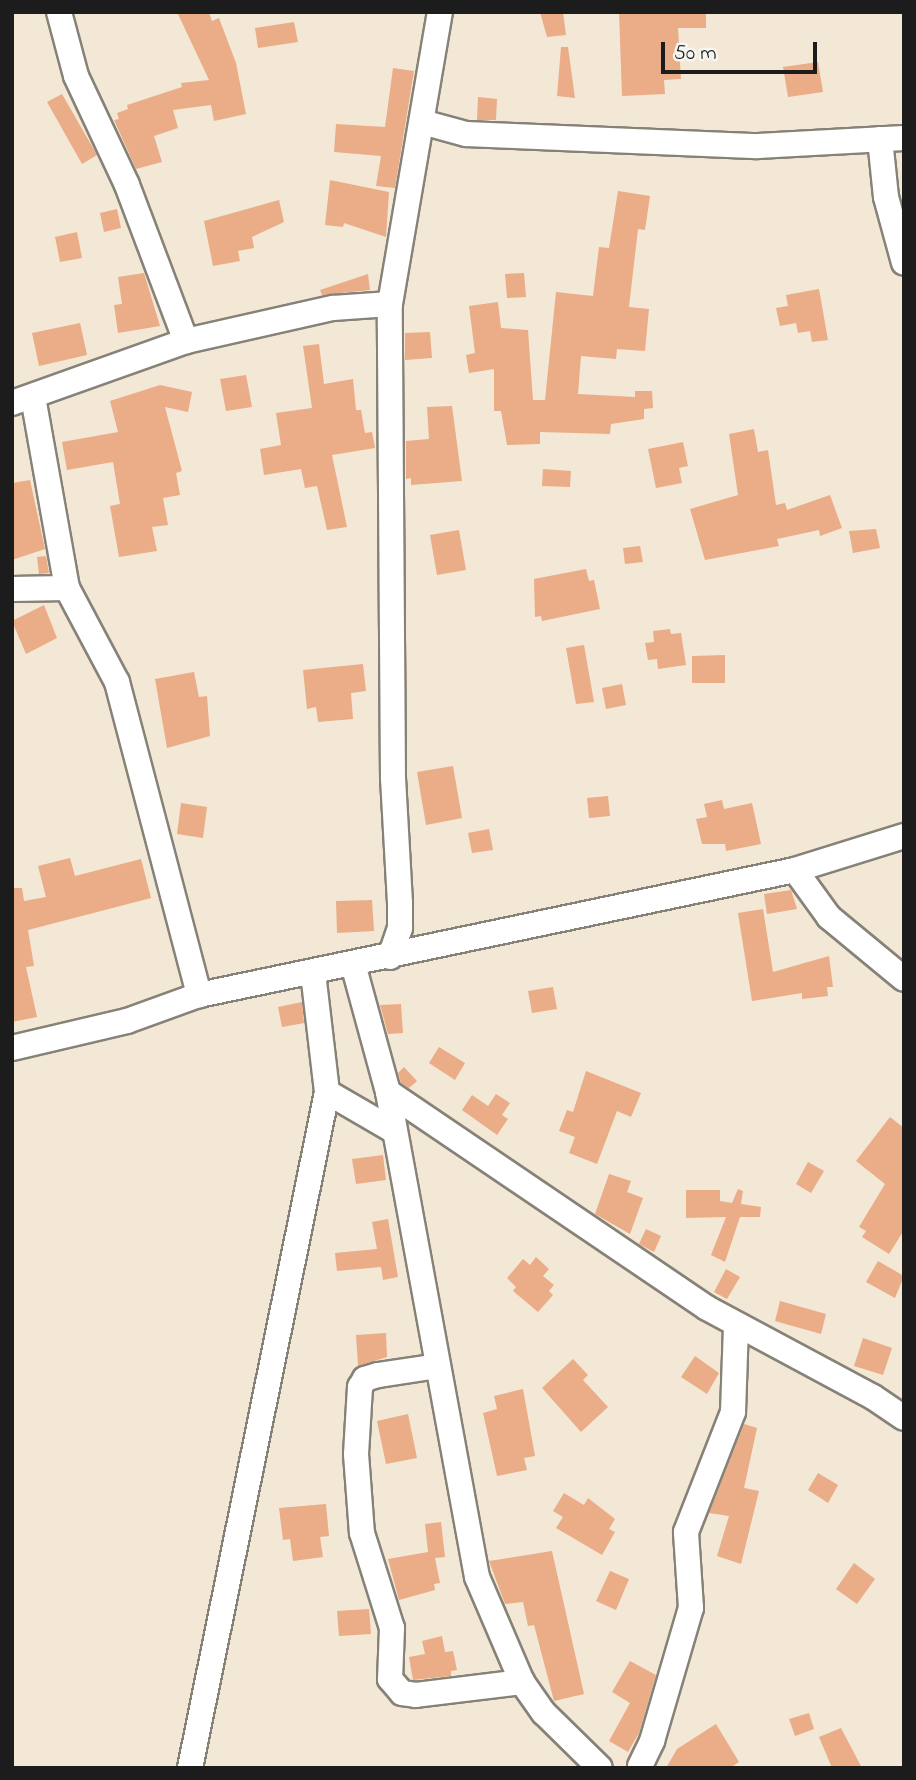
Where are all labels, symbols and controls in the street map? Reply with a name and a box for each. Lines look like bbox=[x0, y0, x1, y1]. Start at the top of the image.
scale bar bbox=[664, 28, 820, 72]
text: 50 m bbox=[674, 39, 717, 69]

